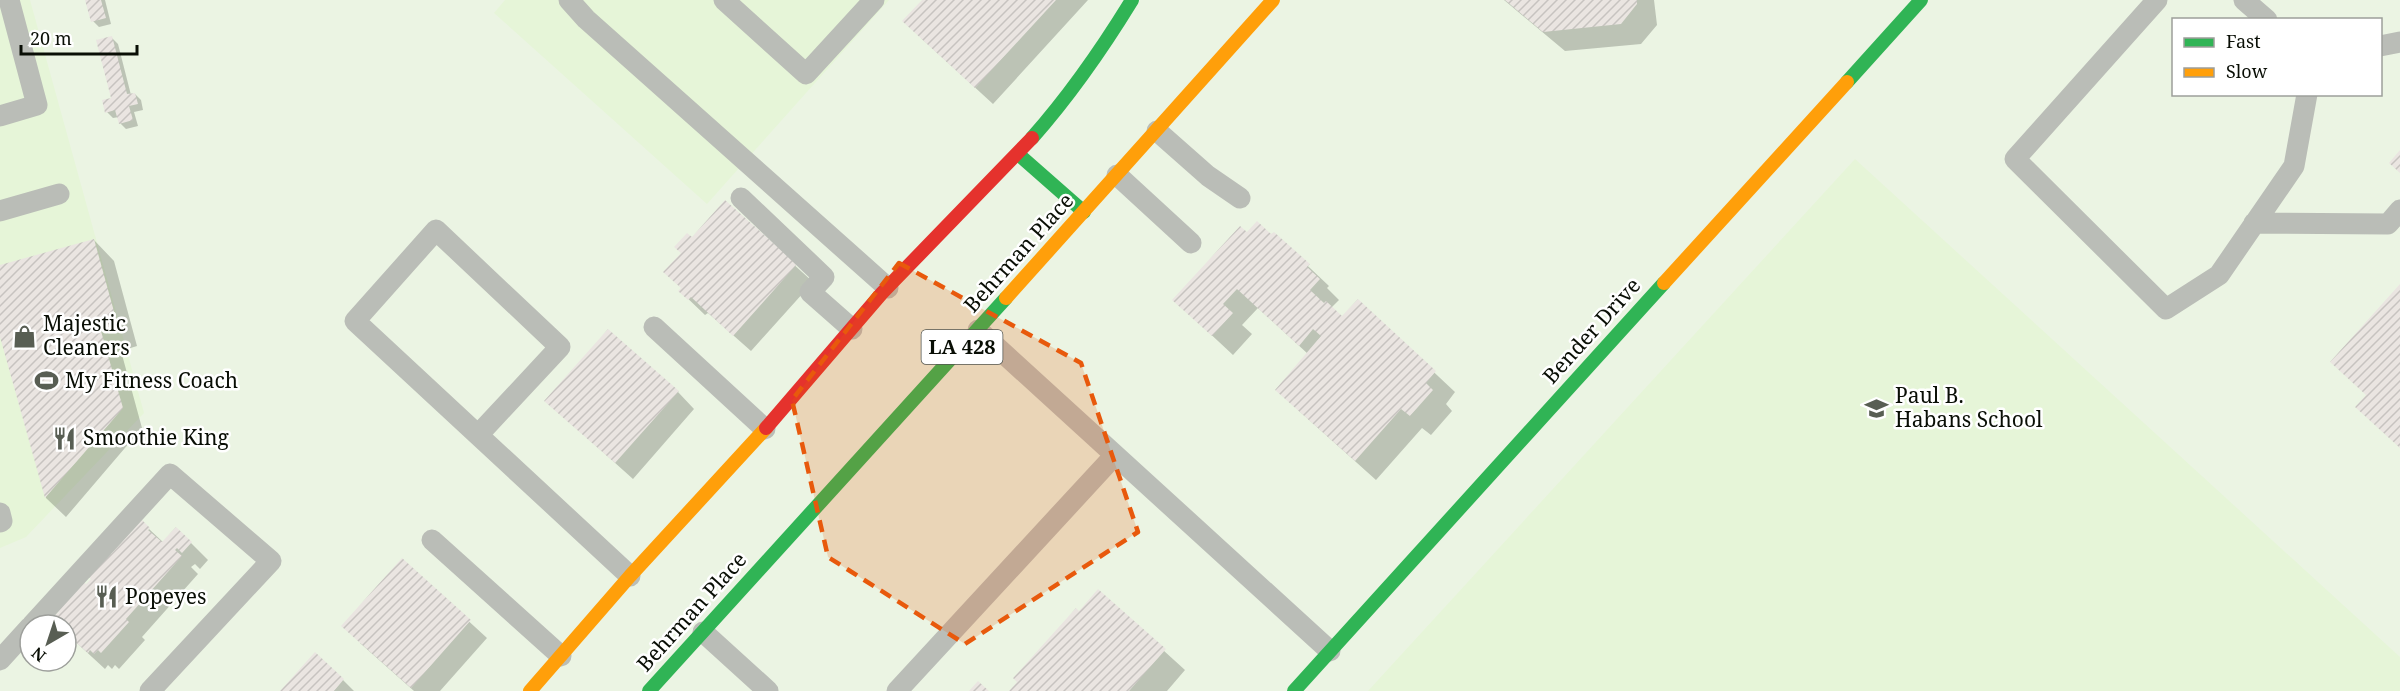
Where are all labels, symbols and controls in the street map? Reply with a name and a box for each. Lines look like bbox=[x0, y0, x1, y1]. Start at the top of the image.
scale bar bbox=[21, 18, 136, 56]
legend bbox=[2172, 18, 2382, 96]
text: 20 m bbox=[30, 26, 72, 50]
text: Fast bbox=[2226, 29, 2261, 53]
text: Slow bbox=[2226, 59, 2268, 83]
street label: Behrman Place bbox=[957, 187, 1079, 318]
street label: Bender Drive bbox=[1536, 271, 1646, 389]
place label: Majestic Cleaners bbox=[43, 309, 130, 361]
shop icon: Majestic Cleaners bbox=[12, 323, 38, 349]
road number: LA 428 bbox=[922, 330, 1002, 364]
place label: My Fitness Coach bbox=[65, 366, 238, 394]
sports icon: My Fitness Coach bbox=[34, 368, 60, 394]
place label: Paul B. Habans School bbox=[1895, 381, 2043, 433]
school or university icon: Paul B. Habans School bbox=[1864, 395, 1890, 421]
place label: Smoothie King bbox=[83, 423, 230, 451]
restaurant icon: Smoothie King bbox=[52, 425, 78, 451]
street label: Behrman Place bbox=[630, 546, 752, 677]
place label: Popeyes bbox=[125, 582, 207, 610]
restaurant icon: Popeyes bbox=[94, 584, 120, 610]
north arrow bbox=[18, 613, 78, 673]
text: N bbox=[26, 642, 50, 667]

